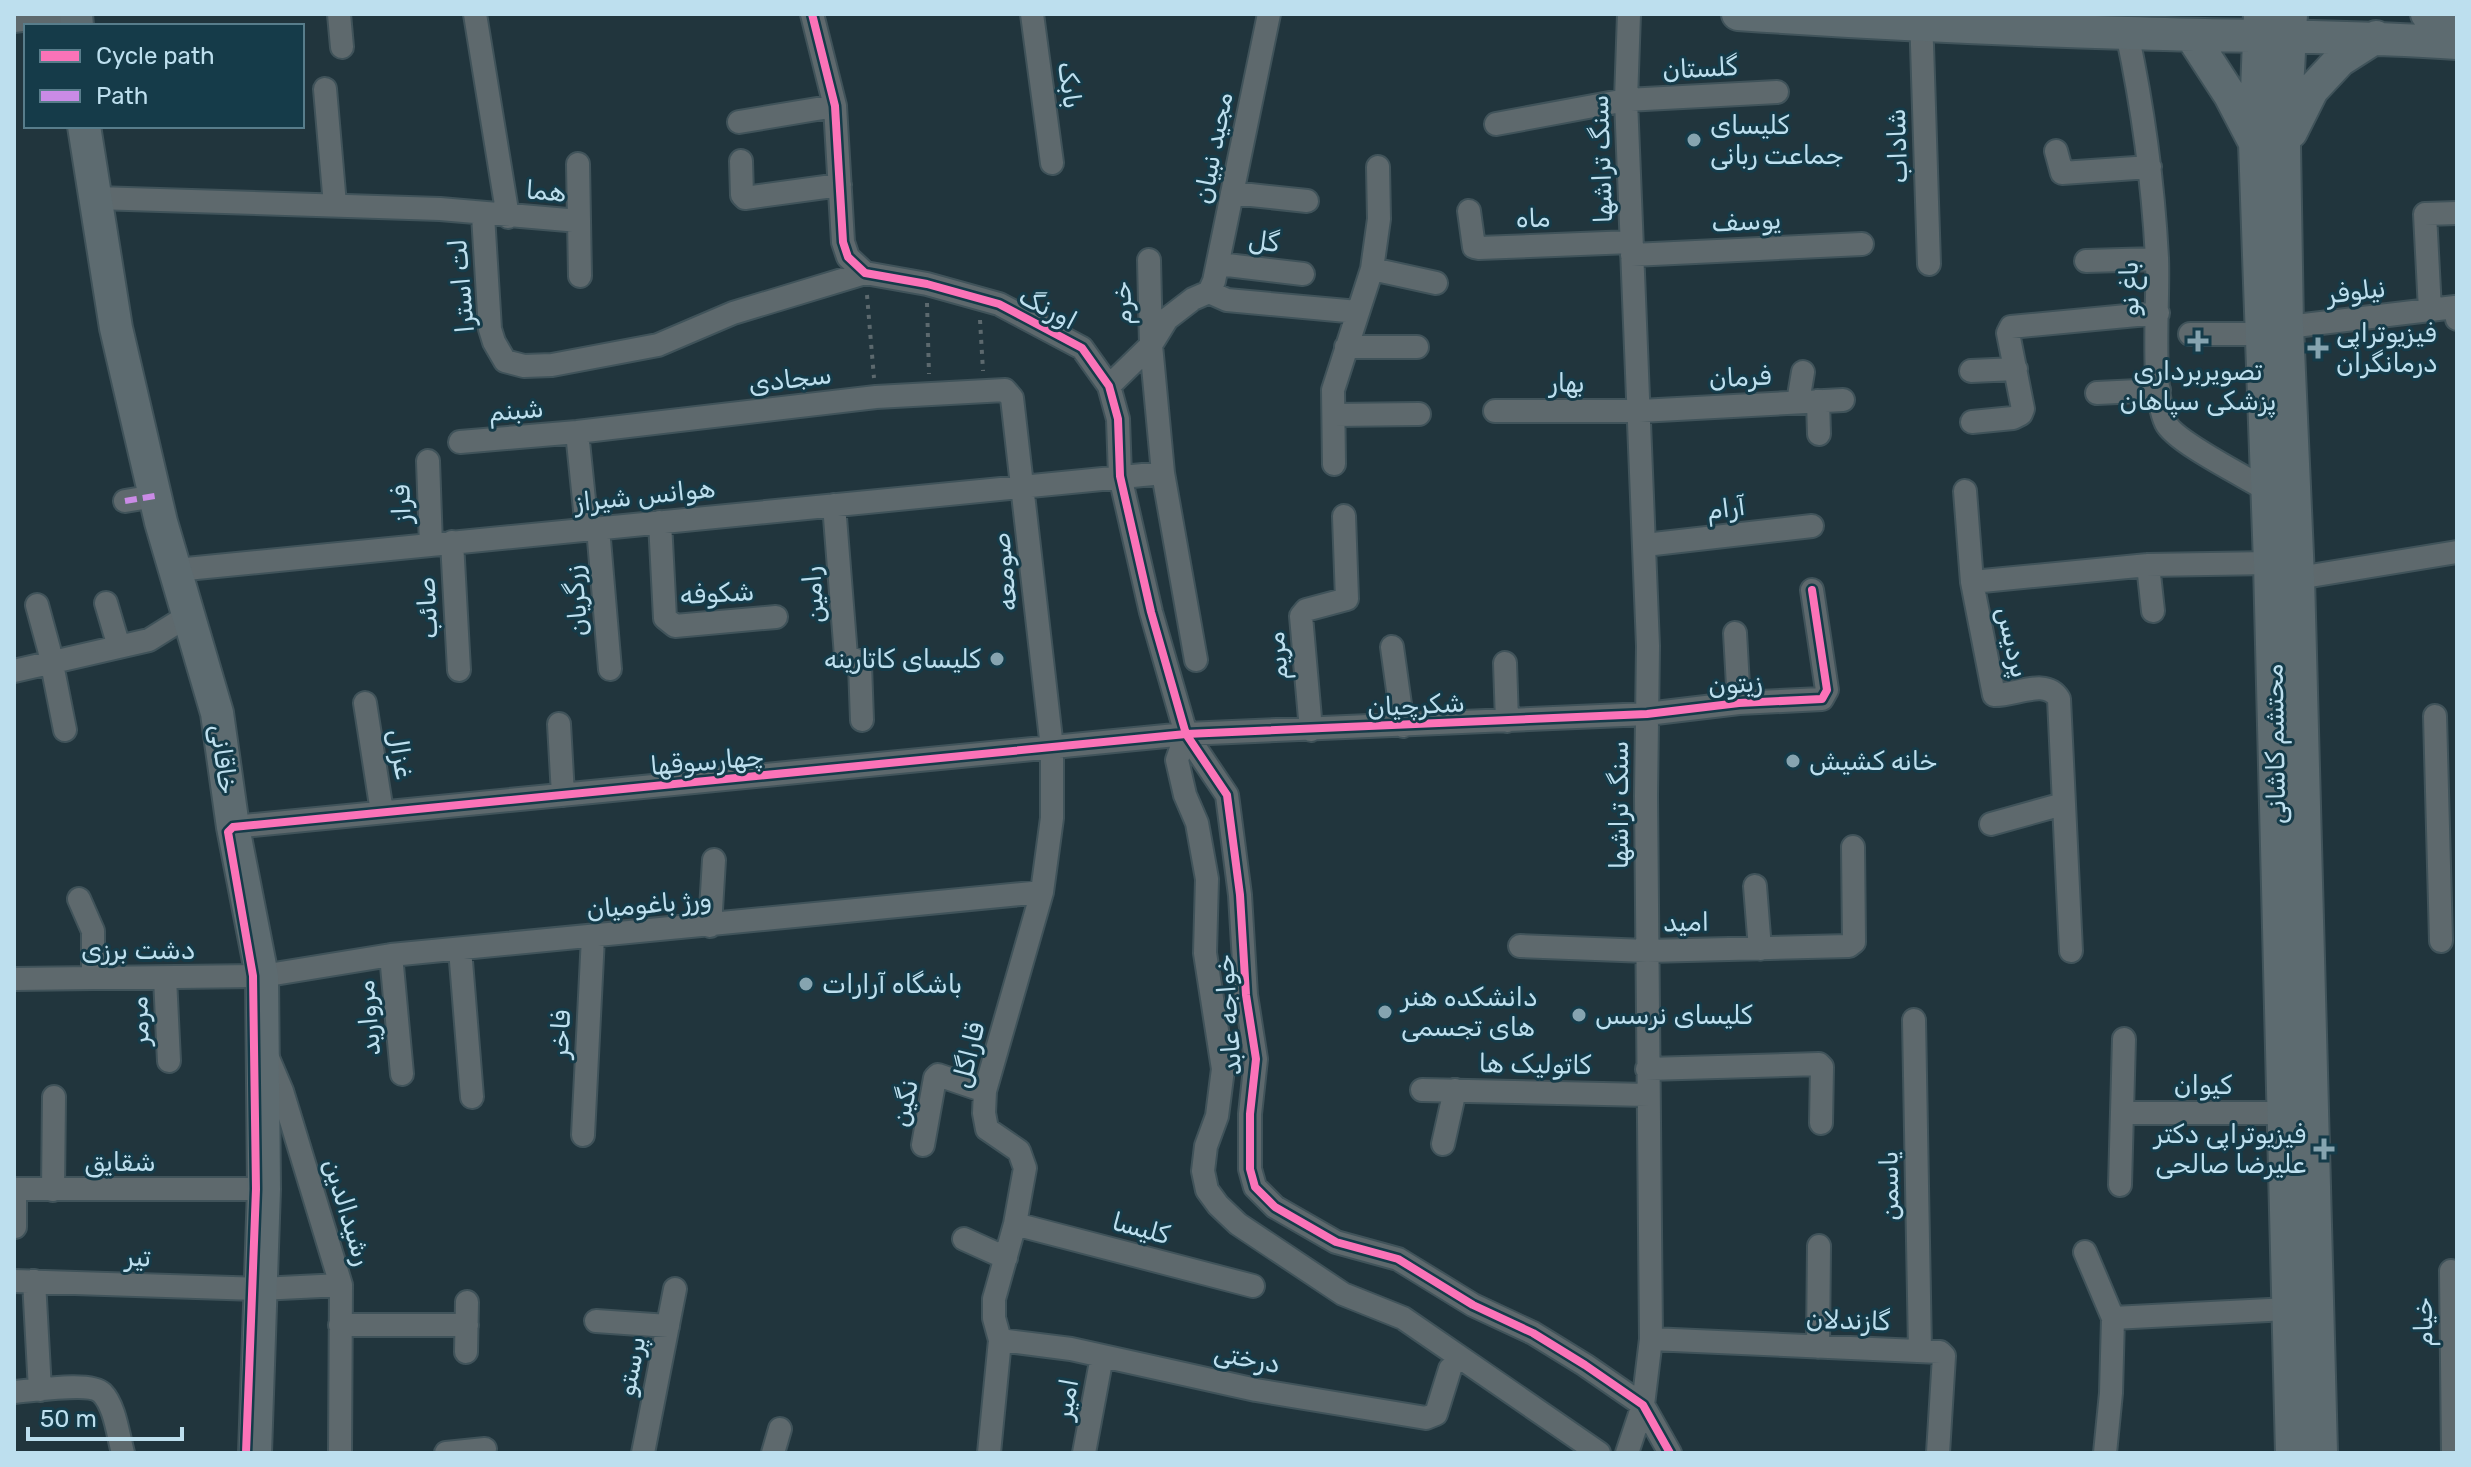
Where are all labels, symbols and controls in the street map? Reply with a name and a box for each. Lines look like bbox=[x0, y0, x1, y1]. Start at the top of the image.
legend bbox=[24, 24, 304, 128]
text: Cycle path bbox=[96, 42, 215, 70]
street label: گلستان bbox=[1661, 51, 1739, 86]
street label: بابک bbox=[1051, 60, 1088, 111]
text: Path bbox=[96, 82, 148, 110]
street label: مجید نبیان bbox=[1187, 90, 1240, 207]
street label: سنگ تراشها bbox=[1584, 94, 1619, 224]
street label: شاداب bbox=[1881, 108, 1914, 184]
place label: کلیسای جماعت ربانی bbox=[1710, 110, 1844, 171]
marker: کلیسای جماعت ربانی bbox=[1685, 131, 1703, 149]
street label: هما bbox=[525, 175, 567, 208]
street label: ماه bbox=[1515, 202, 1551, 235]
street label: یوسف bbox=[1710, 204, 1782, 239]
street label: گل bbox=[1247, 224, 1281, 259]
street label: لت استرا bbox=[442, 238, 481, 334]
street label: باغ نو bbox=[2114, 261, 2147, 317]
street label: نیلوفر bbox=[2323, 272, 2387, 311]
street label: اورنگ bbox=[1013, 280, 1082, 337]
street label: خرم bbox=[1106, 280, 1140, 325]
place label: فیزیوتراپی درمانگران bbox=[2336, 318, 2438, 379]
marker: تصویربرداری پزشکی سپاهان bbox=[2187, 330, 2209, 352]
marker: فیزیوتراپی درمانگران bbox=[2307, 337, 2329, 359]
place label: تصویربرداری پزشکی سپاهان bbox=[2119, 356, 2277, 418]
street label: سجادی bbox=[747, 359, 834, 400]
street label: فرمان bbox=[1708, 360, 1772, 395]
street label: بهار bbox=[1547, 368, 1585, 399]
street label: شبنم bbox=[487, 393, 545, 429]
street label: هوانس شیراز bbox=[571, 473, 717, 518]
street label: فراز bbox=[385, 484, 418, 526]
street label: آرام bbox=[1705, 491, 1748, 527]
street label: صومعه bbox=[985, 531, 1024, 613]
street label: زرگریان bbox=[558, 564, 595, 638]
street label: رامین bbox=[796, 565, 831, 625]
street label: صائب bbox=[410, 576, 445, 640]
street label: شکوفه bbox=[679, 576, 755, 611]
street label: پردیس bbox=[1988, 604, 2036, 681]
street label: مریم bbox=[1260, 630, 1296, 682]
place label: کلیسای کاتارینه bbox=[824, 644, 981, 675]
marker: کلیسای کاتارینه bbox=[988, 650, 1006, 668]
street label: محتشم کاشانی bbox=[2259, 663, 2293, 825]
street label: زیتون bbox=[1707, 667, 1764, 702]
street label: شکرچیان bbox=[1366, 687, 1466, 724]
street label: خاقانی bbox=[203, 722, 244, 796]
street label: غزال bbox=[381, 727, 420, 782]
street label: چهارسوقها bbox=[649, 741, 765, 782]
street label: سنگ تراشها bbox=[1604, 741, 1635, 869]
place label: خانه کشیش bbox=[1809, 746, 1938, 777]
marker: خانه کشیش bbox=[1784, 752, 1802, 770]
street label: ورژ باغومیان bbox=[585, 884, 713, 925]
street label: امید bbox=[1663, 907, 1709, 938]
street label: دشت برزی bbox=[81, 935, 195, 966]
street label: خواجه عابد bbox=[1209, 953, 1248, 1077]
place label: باشگاه آرارات bbox=[822, 969, 962, 1000]
marker: باشگاه آرارات bbox=[797, 975, 815, 993]
street label: مروارید bbox=[350, 979, 387, 1057]
place label: دانشکده هنر های تجسمی bbox=[1399, 982, 1538, 1043]
street label: مرمر bbox=[123, 996, 156, 1048]
place label: کلیسای نرسس bbox=[1595, 1000, 1753, 1031]
marker: دانشکده هنر های تجسمی bbox=[1376, 1003, 1394, 1021]
marker: کلیسای نرسس bbox=[1570, 1006, 1588, 1024]
street label: فاخر bbox=[544, 1009, 577, 1061]
street label: قاراگل bbox=[945, 1019, 992, 1091]
street label: کاتولیک ها bbox=[1478, 1048, 1592, 1081]
street label: کیوان bbox=[2174, 1070, 2232, 1101]
street label: نگین bbox=[884, 1077, 925, 1130]
place label: فیزیوتراپی دکتر علیرضا صالحی bbox=[2152, 1119, 2306, 1180]
marker: فیزیوتراپی دکتر علیرضا صالحی bbox=[2313, 1138, 2335, 1160]
street label: شقایق bbox=[84, 1147, 156, 1178]
street label: یاسمن bbox=[1873, 1151, 1906, 1221]
street label: رشیدالدین bbox=[317, 1155, 378, 1269]
street label: کلیسا bbox=[1109, 1206, 1173, 1251]
street label: تیر bbox=[122, 1241, 152, 1273]
street label: خیام bbox=[2408, 1297, 2440, 1347]
street label: گازندلان bbox=[1805, 1304, 1891, 1337]
street label: پرستو bbox=[611, 1333, 653, 1399]
street label: درختی bbox=[1211, 1337, 1283, 1380]
street label: امیر bbox=[1047, 1376, 1085, 1424]
scale bar bbox=[28, 1391, 182, 1441]
text: 50 m bbox=[40, 1405, 97, 1433]

